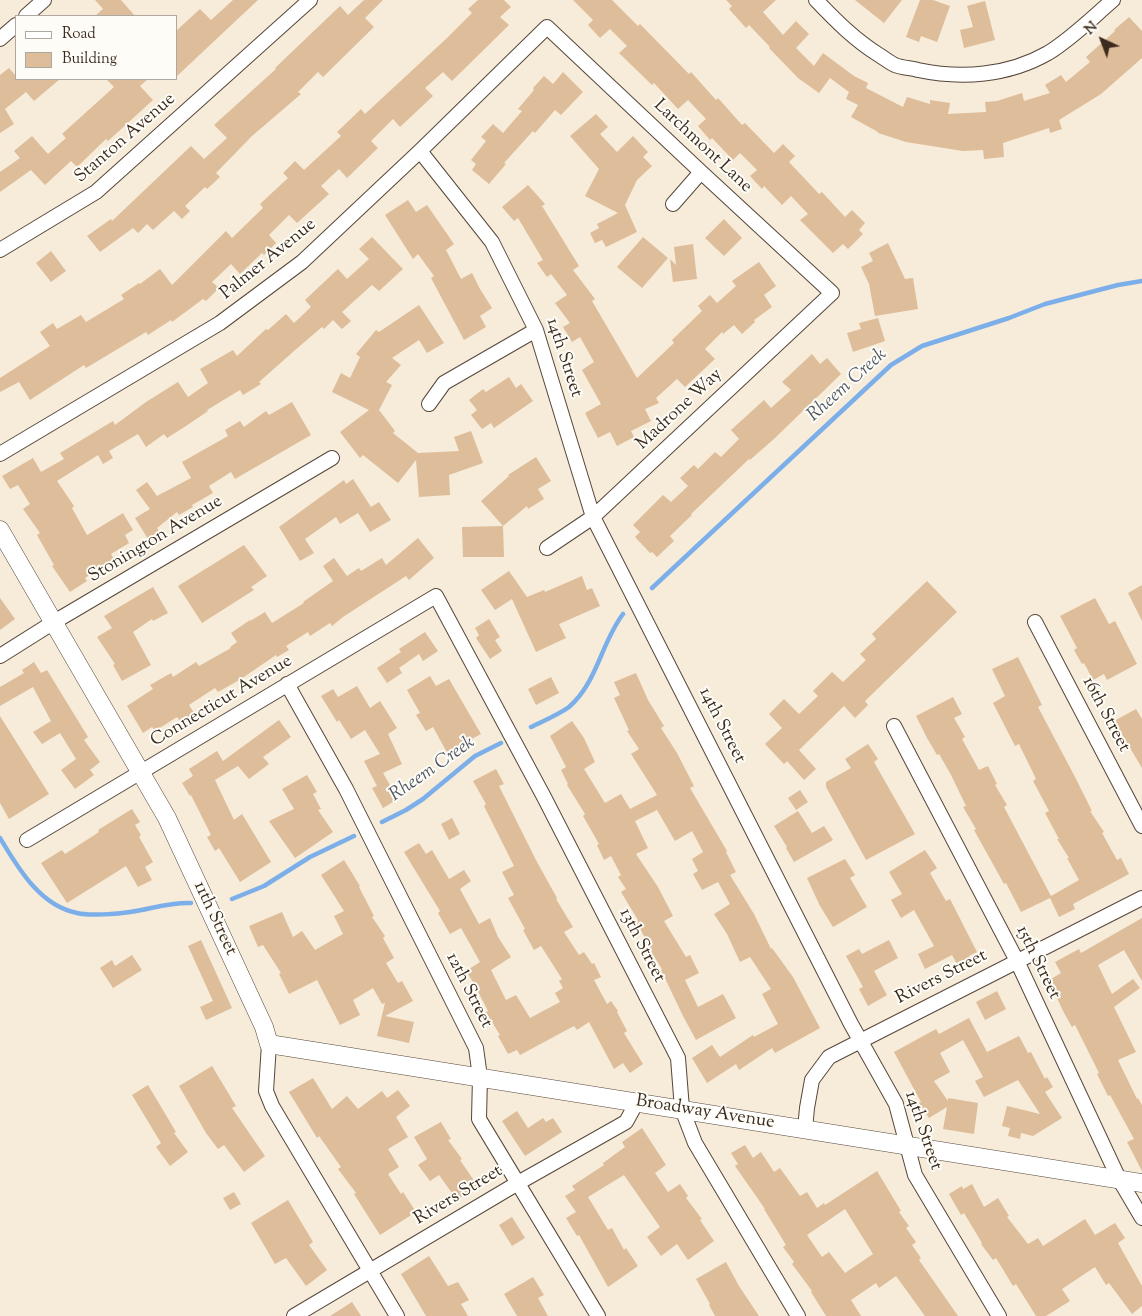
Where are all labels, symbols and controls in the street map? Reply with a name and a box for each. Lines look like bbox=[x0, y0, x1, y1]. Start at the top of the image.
legend bbox=[15, 15, 178, 80]
north arrow bbox=[1077, 15, 1127, 65]
text: N bbox=[1081, 18, 1103, 40]
text: Road bbox=[62, 24, 96, 45]
text: Building bbox=[62, 49, 117, 70]
street label: Stanton Avenue bbox=[71, 89, 181, 189]
street label: Larchmont Lane bbox=[648, 96, 756, 198]
street label: Palmer Avenue bbox=[217, 215, 321, 305]
street label: 14th Street bbox=[540, 316, 586, 400]
water label: Rheem Creek bbox=[804, 344, 892, 428]
street label: Madrone Way bbox=[632, 365, 728, 455]
street label: Stonington Avenue bbox=[85, 492, 227, 588]
street label: Connecticut Avenue bbox=[147, 651, 297, 753]
street label: 16th Street bbox=[1076, 674, 1134, 756]
street label: 14th Street bbox=[693, 685, 749, 767]
water label: Rheem Creek bbox=[386, 732, 480, 808]
street label: 11th Street bbox=[187, 879, 241, 959]
street label: 13th Street bbox=[613, 905, 669, 987]
street label: 15th Street bbox=[1010, 923, 1064, 1003]
street label: Rivers Street bbox=[893, 946, 991, 1010]
street label: 12th Street bbox=[440, 950, 496, 1032]
street label: 14th Street bbox=[898, 1089, 946, 1173]
street label: Broadway Avenue bbox=[634, 1091, 776, 1135]
street label: Rivers Street bbox=[411, 1161, 507, 1231]

